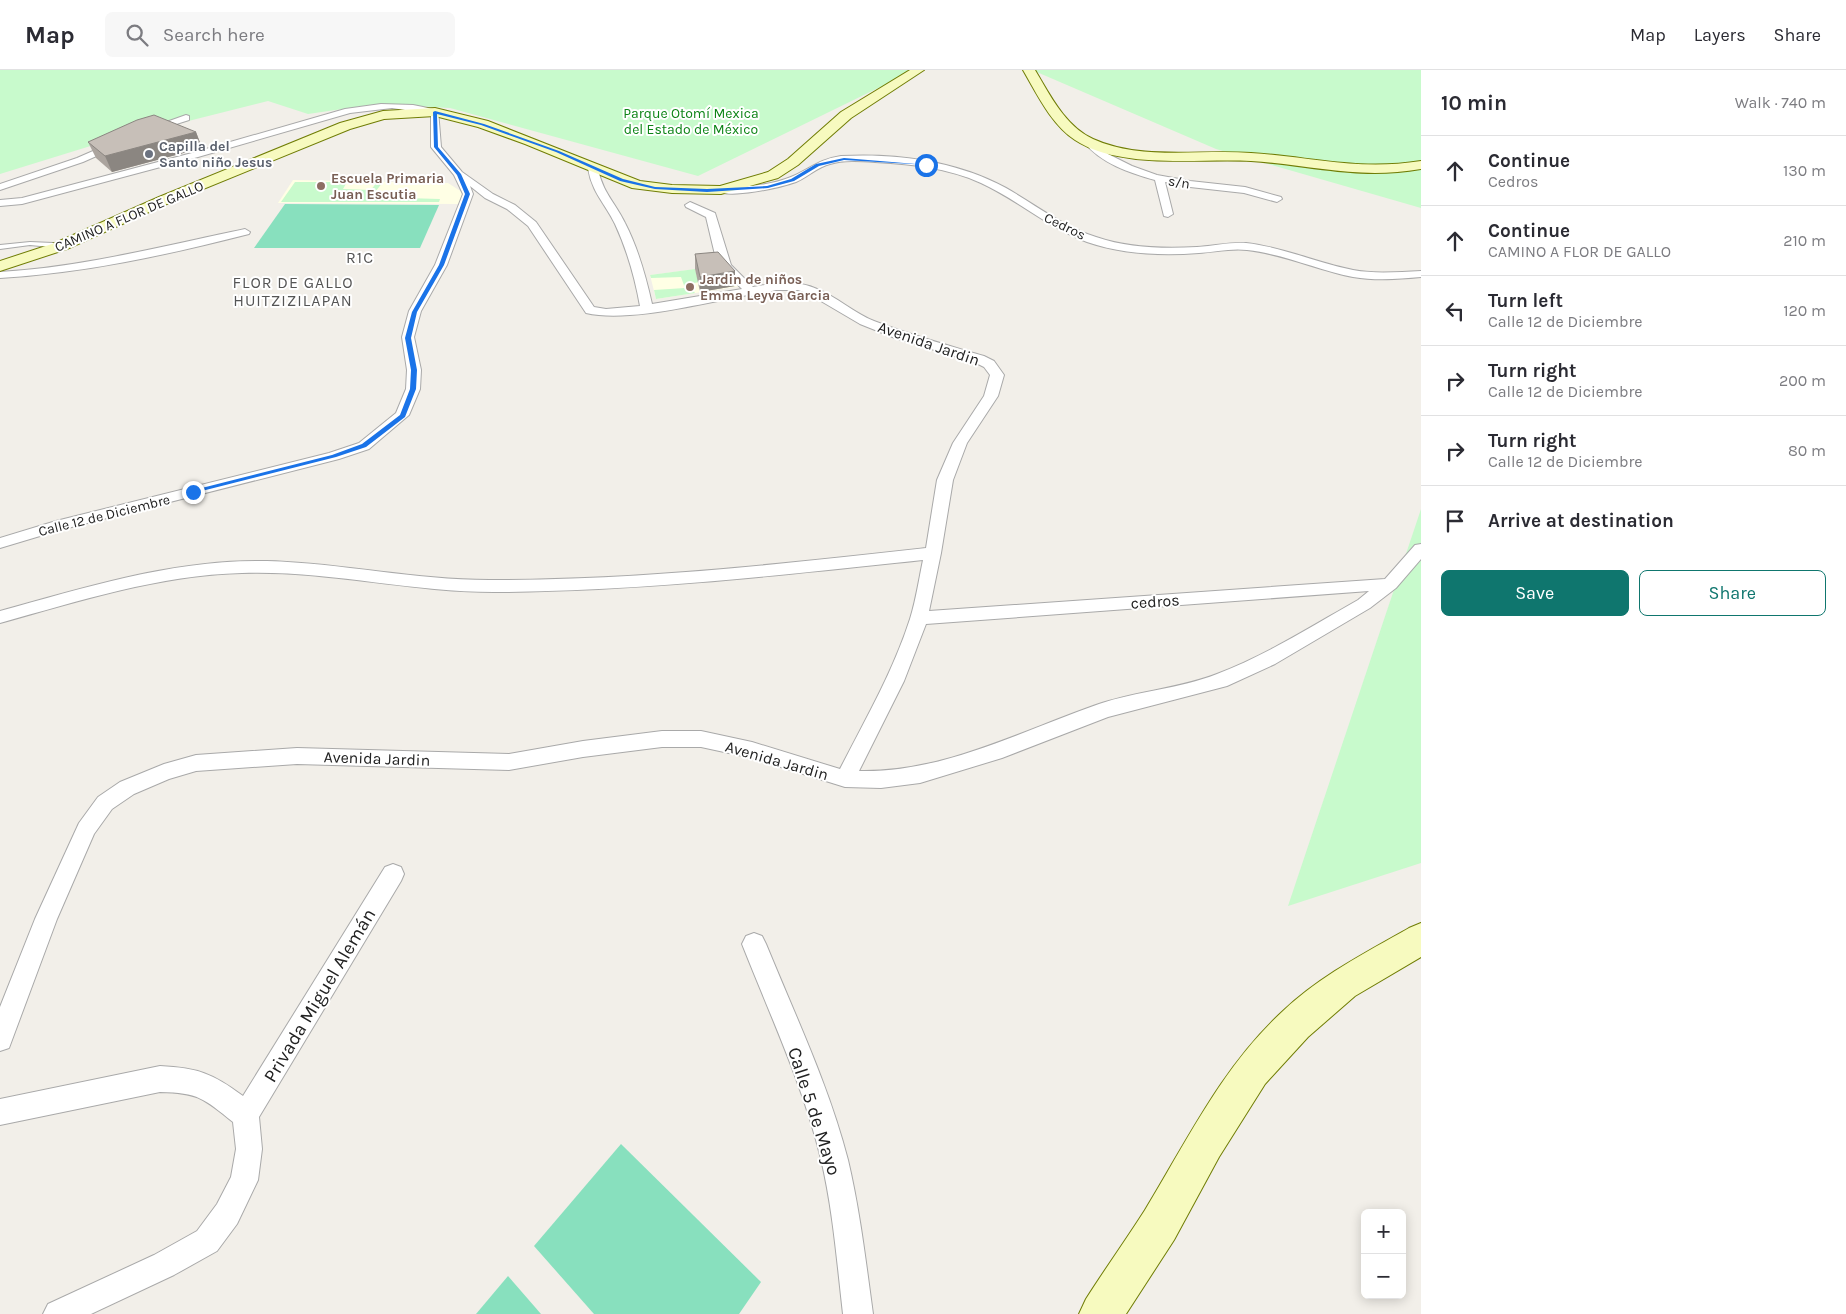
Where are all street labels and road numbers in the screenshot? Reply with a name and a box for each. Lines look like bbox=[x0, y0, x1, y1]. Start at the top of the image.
street label: s/n bbox=[1167, 172, 1191, 193]
street label: CAMINO A FLOR DE GALLO bbox=[52, 177, 206, 256]
street label: Cedros bbox=[1041, 209, 1088, 244]
street label: Avenida Jardin bbox=[875, 317, 982, 370]
street label: Calle 12 de Diciembre bbox=[36, 491, 172, 540]
street label: cedros bbox=[1130, 590, 1180, 613]
street label: Avenida Jardin bbox=[723, 737, 831, 784]
street label: Avenida Jardin bbox=[323, 747, 431, 770]
street label: Privada Miguel Alemán bbox=[259, 905, 380, 1086]
street label: Calle 5 de Mayo bbox=[783, 1044, 845, 1178]

